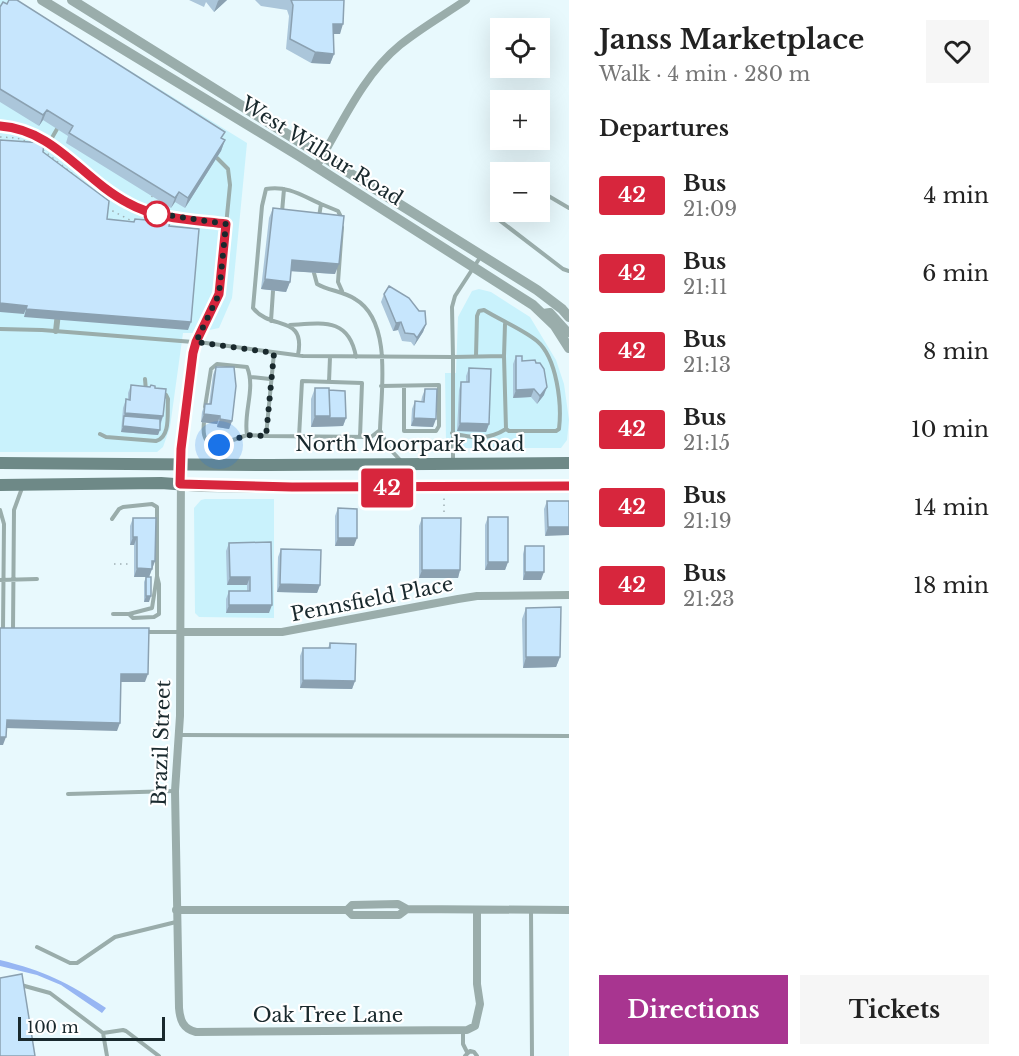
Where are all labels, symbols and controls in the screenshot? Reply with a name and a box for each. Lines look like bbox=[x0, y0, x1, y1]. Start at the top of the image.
map controls bbox=[490, 18, 550, 222]
button: locate bbox=[490, 18, 550, 78]
button: heart bbox=[926, 20, 989, 83]
text: Janss Marketplace bbox=[599, 22, 864, 57]
text: Walk · 4 min · 280 m bbox=[599, 62, 810, 86]
button: + bbox=[490, 90, 550, 150]
street label: West Wilbur Road bbox=[236, 91, 407, 211]
text: Departures bbox=[599, 115, 729, 142]
button: − bbox=[490, 162, 550, 222]
text: Bus bbox=[683, 170, 726, 197]
text: 42 bbox=[618, 182, 646, 208]
text: 4 min bbox=[924, 182, 989, 209]
text: 21:09 bbox=[683, 197, 737, 221]
unlabelled marker bbox=[144, 201, 170, 227]
text: Bus bbox=[683, 248, 726, 275]
text: 42 bbox=[618, 260, 646, 286]
text: 6 min bbox=[922, 260, 989, 287]
text: 21:11 bbox=[683, 275, 728, 299]
text: Bus bbox=[683, 326, 726, 353]
text: 42 bbox=[618, 338, 646, 364]
text: 8 min bbox=[923, 338, 989, 365]
text: 21:13 bbox=[683, 353, 731, 377]
text: Bus bbox=[683, 404, 726, 431]
text: 42 bbox=[618, 416, 646, 442]
text: 10 min bbox=[911, 416, 989, 443]
your location bbox=[204, 430, 234, 460]
text: 21:15 bbox=[683, 431, 730, 455]
street label: North Moorpark Road bbox=[295, 432, 525, 456]
line badge: 42 bbox=[360, 468, 414, 508]
text: 42 bbox=[373, 475, 401, 501]
text: Bus bbox=[683, 482, 726, 509]
text: 42 bbox=[618, 494, 646, 520]
text: 14 min bbox=[914, 494, 989, 521]
text: 21:19 bbox=[683, 509, 732, 533]
text: Bus bbox=[683, 560, 726, 587]
street label: Pennsfield Place bbox=[289, 571, 455, 627]
text: 42 bbox=[618, 572, 646, 598]
text: 18 min bbox=[913, 572, 989, 599]
text: 21:23 bbox=[683, 587, 735, 611]
street label: Brazil Street bbox=[147, 679, 175, 807]
button: Directions bbox=[599, 975, 788, 1044]
button: Tickets bbox=[800, 975, 989, 1044]
street label: Oak Tree Lane bbox=[253, 1003, 403, 1027]
scale bar bbox=[18, 1014, 165, 1042]
text: 100 m bbox=[27, 1017, 79, 1037]

